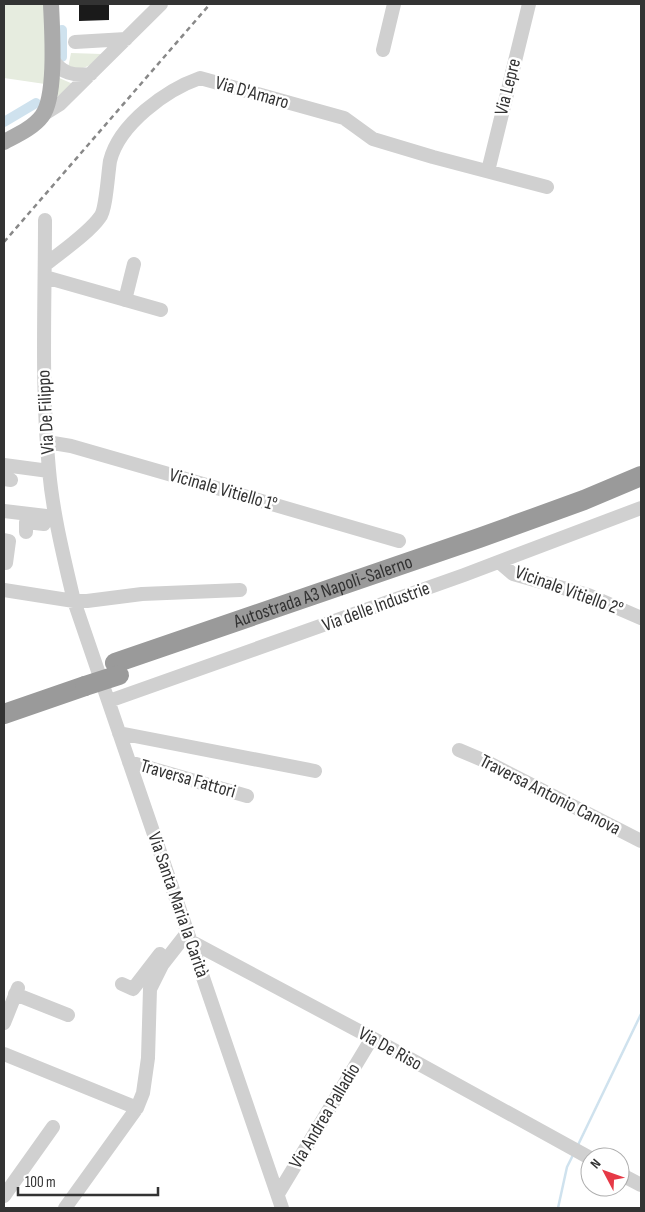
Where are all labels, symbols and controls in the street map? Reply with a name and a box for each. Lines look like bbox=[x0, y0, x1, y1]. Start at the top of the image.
street label: Via Lepre bbox=[490, 56, 526, 118]
street label: Via D'Amaro bbox=[212, 71, 292, 115]
street label: Via De Filippo bbox=[32, 369, 60, 455]
street label: Vicinale Vitiello 1° bbox=[166, 464, 280, 516]
street label: Autostrada A3 Napoli-Salerno bbox=[230, 550, 415, 633]
street label: Vicinale Vitiello 2° bbox=[512, 561, 626, 621]
street label: Via delle Industrie bbox=[319, 577, 433, 637]
street label: Traversa Antonio Canova bbox=[476, 750, 624, 840]
street label: Traversa Fattori bbox=[138, 754, 238, 804]
street label: Via Santa Maria la Carità bbox=[142, 829, 214, 981]
street label: Via De Riso bbox=[354, 1022, 426, 1076]
street label: Via Andrea Palladio bbox=[285, 1059, 365, 1173]
north arrow bbox=[580, 1147, 630, 1197]
text: N bbox=[587, 1155, 604, 1172]
scale bar bbox=[18, 1164, 158, 1196]
text: 100 m bbox=[25, 1173, 56, 1192]

